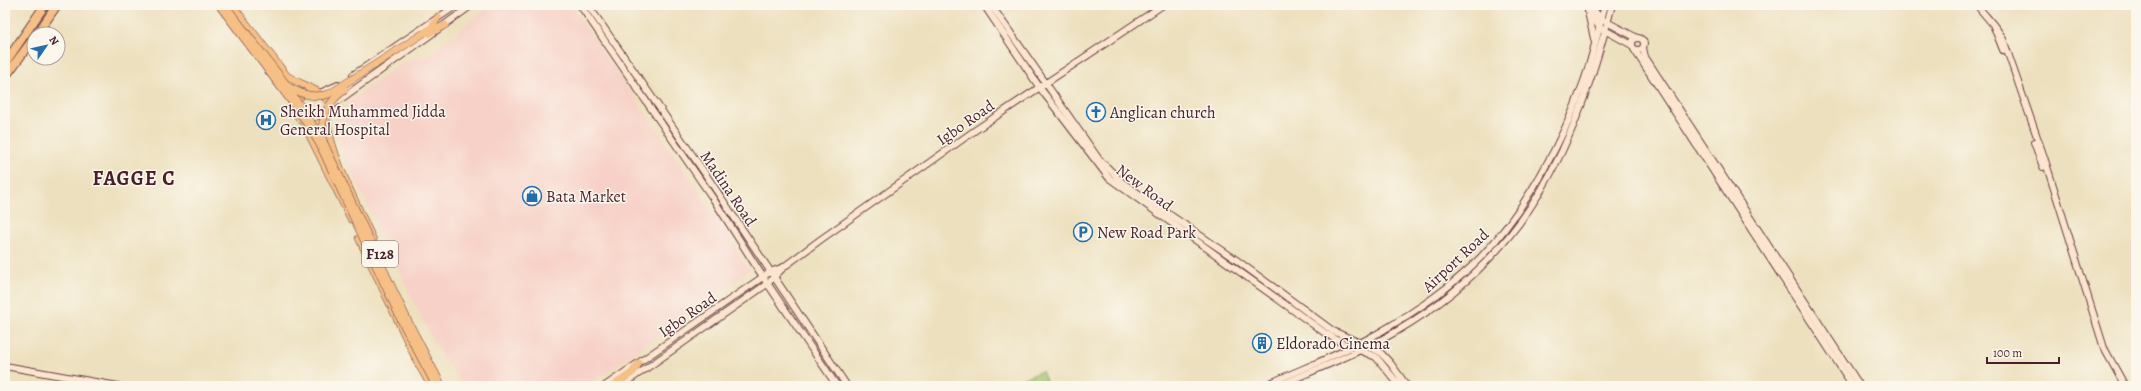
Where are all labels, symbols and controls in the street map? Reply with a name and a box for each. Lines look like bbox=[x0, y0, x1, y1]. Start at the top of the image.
north arrow bbox=[26, 26, 66, 66]
text: N bbox=[45, 33, 62, 48]
street label: Igbo Road bbox=[932, 95, 999, 151]
place label: Sheikh Muhammed Jidda General Hospital bbox=[280, 101, 446, 141]
church icon: Anglican church bbox=[1085, 101, 1107, 123]
place label: Anglican church bbox=[1109, 102, 1216, 124]
hospital icon: Sheikh Muhammed Jidda General Hospital bbox=[255, 109, 277, 131]
street label: Madina Road bbox=[695, 146, 762, 231]
street label: New Road bbox=[1111, 159, 1178, 217]
district label: FAGGE C bbox=[92, 165, 176, 192]
shop icon: Bata Market bbox=[521, 185, 543, 207]
place label: Bata Market bbox=[546, 186, 626, 208]
parking icon: New Road Park bbox=[1072, 221, 1094, 243]
place label: New Road Park bbox=[1097, 222, 1196, 244]
street label: Airport Road bbox=[1417, 224, 1494, 298]
road number: F128 bbox=[362, 241, 398, 267]
street label: Igbo Road bbox=[654, 287, 721, 343]
building icon: Eldorado Cinema bbox=[1251, 332, 1273, 354]
place label: Eldorado Cinema bbox=[1276, 333, 1391, 355]
scale bar bbox=[1987, 339, 2059, 365]
text: 100 m bbox=[1993, 345, 2022, 361]

